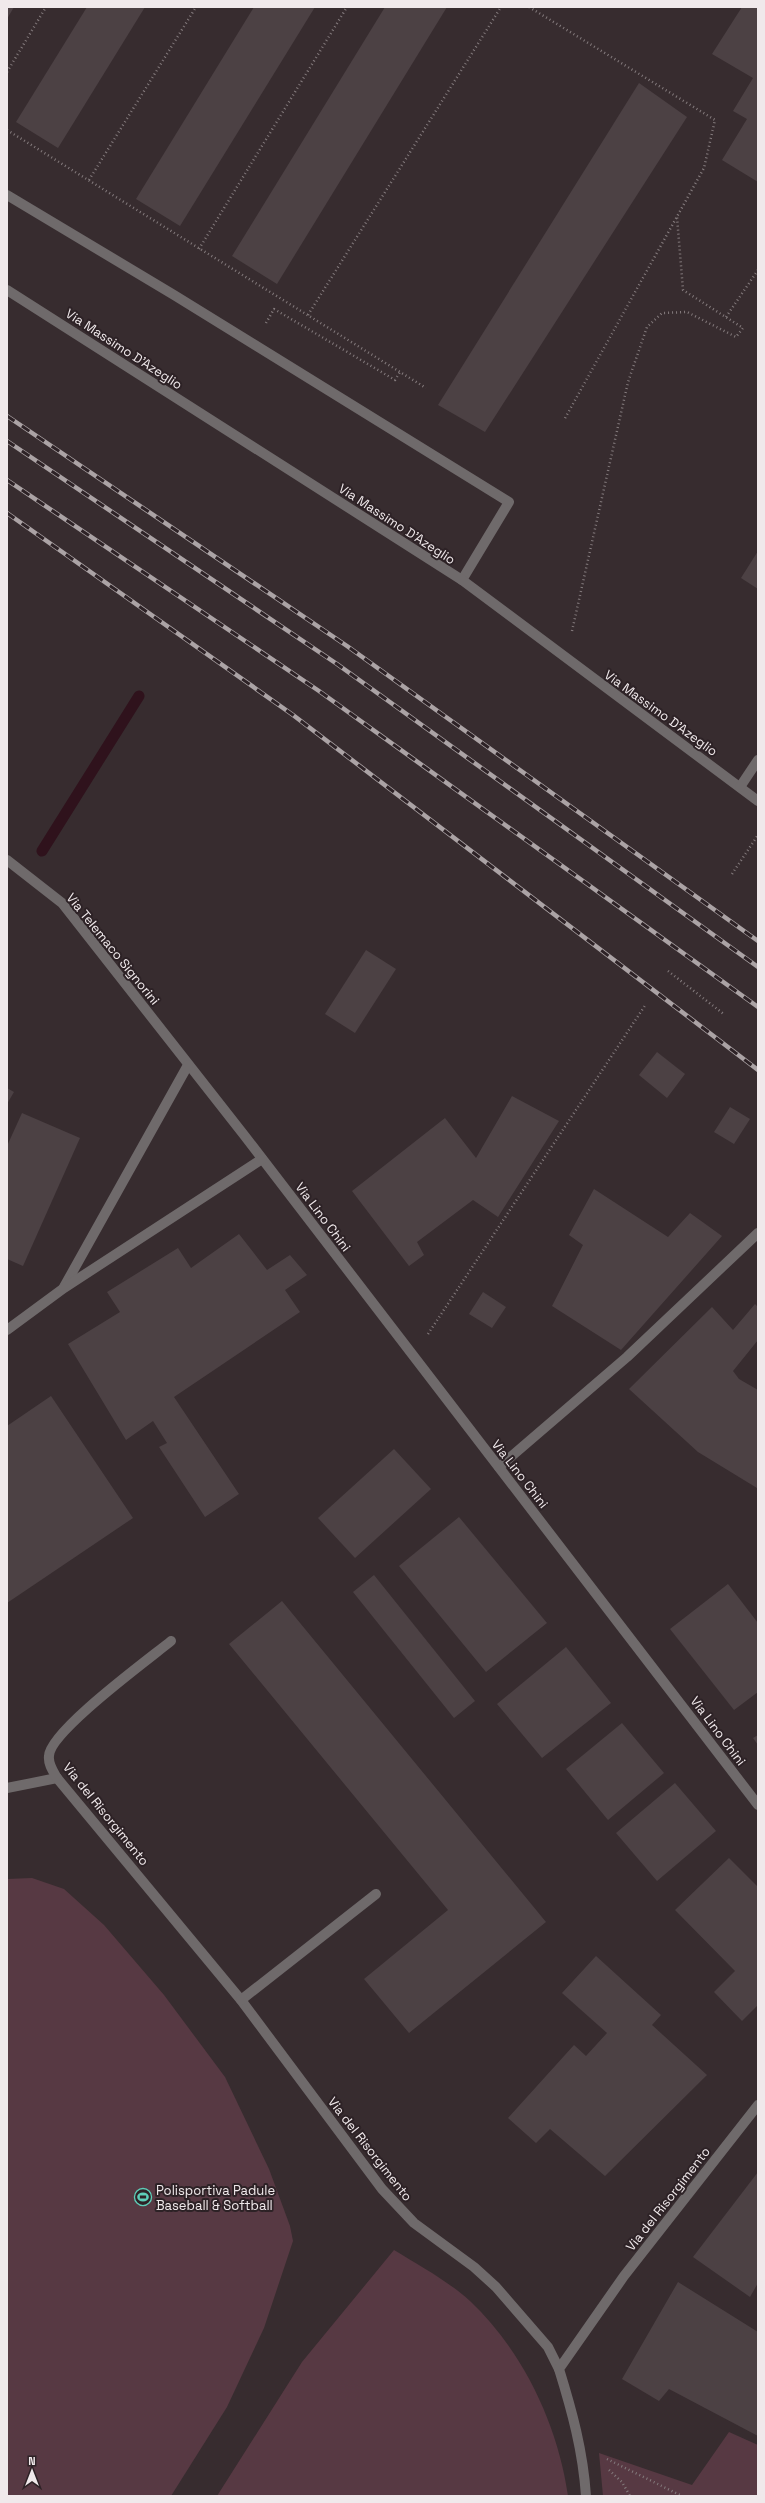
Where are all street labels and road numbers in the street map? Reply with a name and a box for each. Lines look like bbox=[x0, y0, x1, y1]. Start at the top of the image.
street label: Via Massimo D'Azeglio bbox=[62, 305, 186, 393]
street label: Via Massimo D'Azeglio bbox=[335, 480, 459, 568]
street label: Via Massimo D'Azeglio bbox=[601, 666, 721, 760]
street label: Via Telemaco Signorini bbox=[63, 890, 163, 1008]
street label: Via Lino Chini bbox=[291, 1179, 355, 1255]
street label: Via Lino Chini bbox=[488, 1436, 552, 1512]
street label: Via Lino Chini bbox=[686, 1693, 750, 1769]
street label: Via del Risorgimento bbox=[59, 1759, 153, 1869]
street label: Via del Risorgimento bbox=[324, 2094, 416, 2204]
street label: Via del Risorgimento bbox=[622, 2144, 714, 2254]

